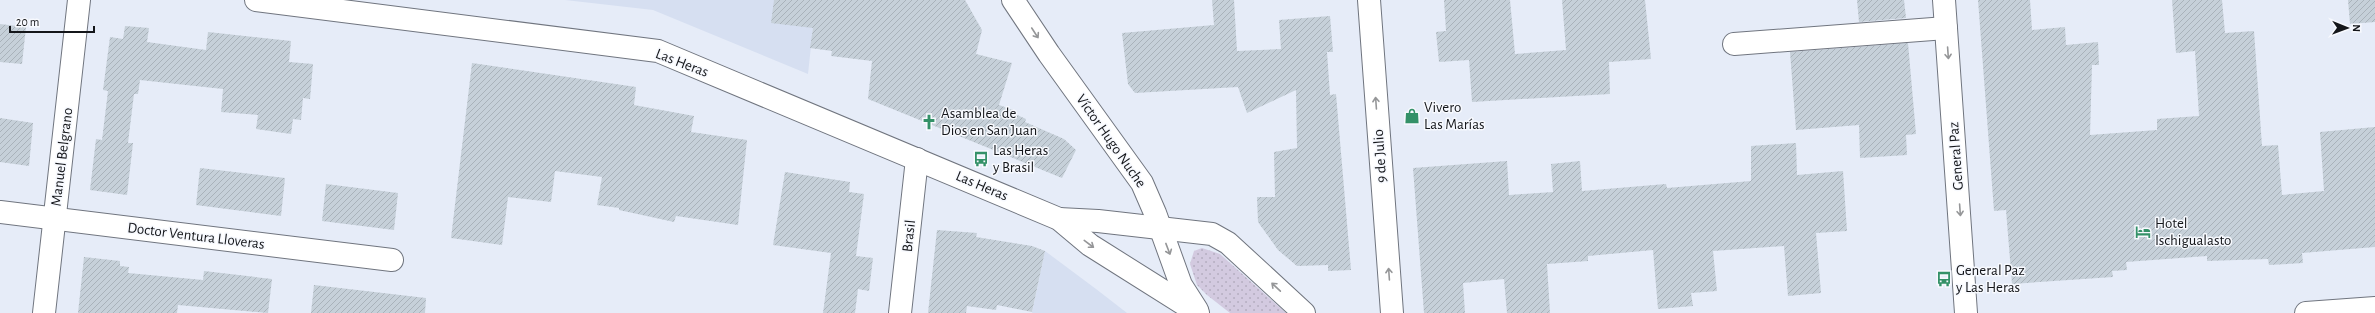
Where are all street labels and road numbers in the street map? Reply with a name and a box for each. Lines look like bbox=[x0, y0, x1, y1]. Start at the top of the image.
street label: Las Heras bbox=[654, 46, 710, 80]
street label: Víctor Hugo Nuche bbox=[1073, 92, 1149, 190]
street label: Manuel Belgrano bbox=[49, 107, 75, 207]
street label: General Paz bbox=[1946, 121, 1966, 191]
street label: 9 de Julio bbox=[1371, 129, 1389, 183]
street label: Las Heras bbox=[954, 168, 1010, 204]
street label: Brasil bbox=[900, 219, 918, 253]
street label: Doctor Ventura Lloveras bbox=[127, 220, 265, 252]

